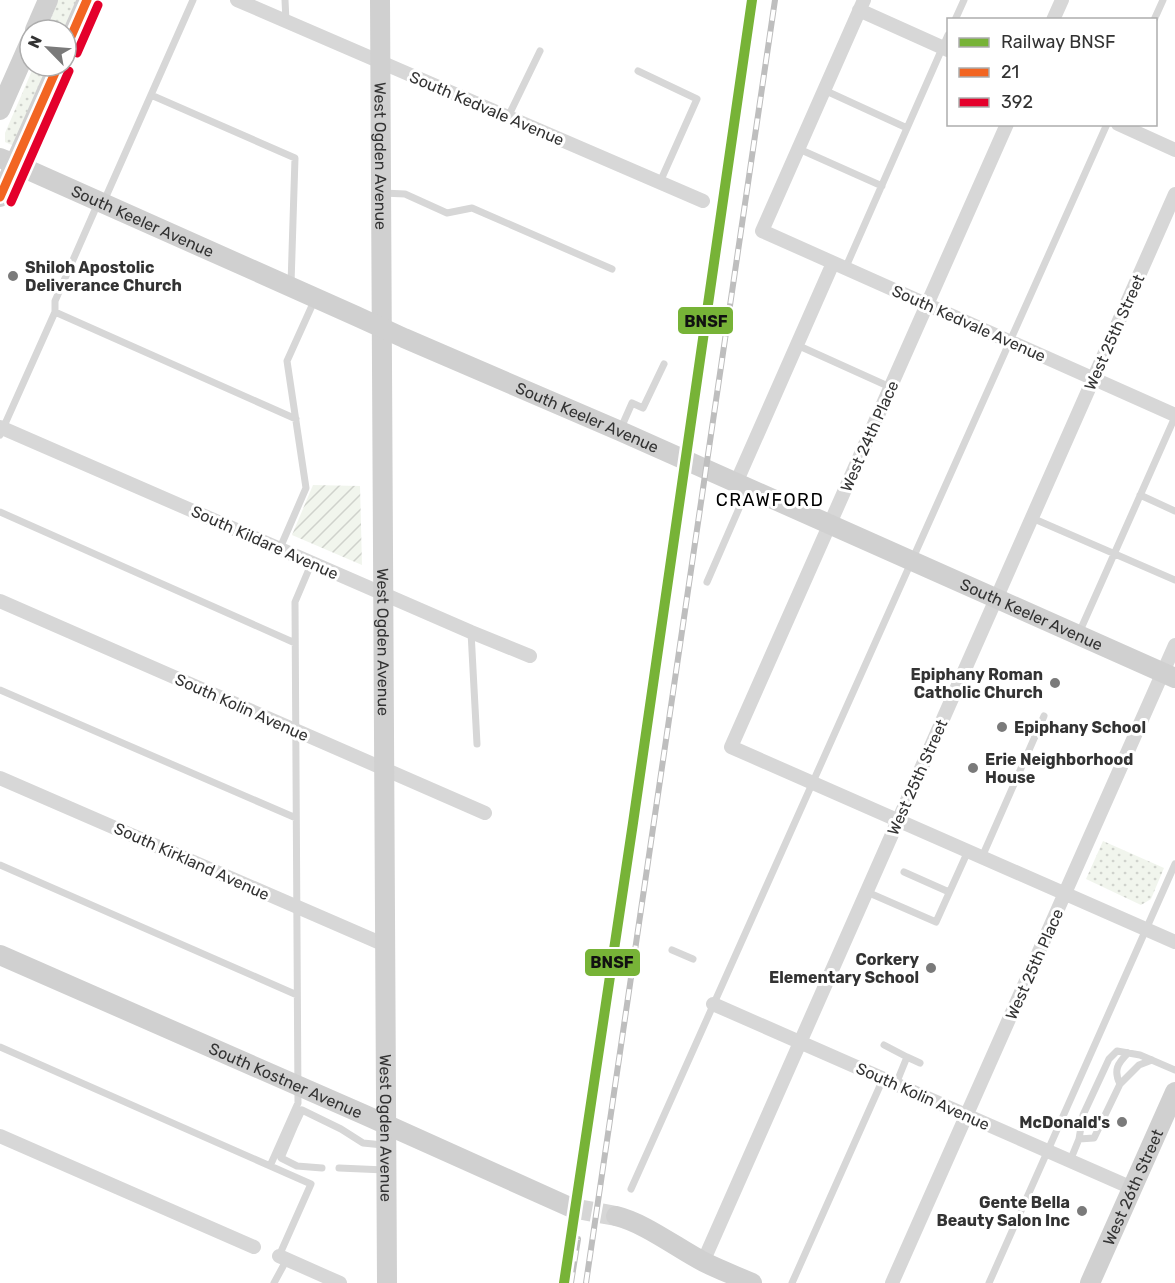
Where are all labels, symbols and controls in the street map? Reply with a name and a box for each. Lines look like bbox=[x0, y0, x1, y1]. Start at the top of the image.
north arrow bbox=[18, 18, 78, 78]
legend bbox=[947, 18, 1157, 126]
text: Railway BNSF bbox=[1001, 31, 1115, 53]
text: N bbox=[24, 33, 46, 51]
text: 21 bbox=[1001, 61, 1019, 83]
street label: South Kedvale Avenue bbox=[407, 67, 567, 150]
street label: West Ogden Avenue bbox=[370, 82, 390, 230]
text: 392 bbox=[1001, 91, 1033, 113]
street label: South Keeler Avenue bbox=[68, 181, 217, 261]
place label: Shiloh Apostolic Deliverance Church bbox=[25, 258, 182, 295]
marker: Shiloh Apostolic Deliverance Church bbox=[6, 269, 20, 283]
street label: West 25th Street bbox=[1080, 271, 1149, 393]
street label: South Kedvale Avenue bbox=[889, 281, 1049, 366]
line badge: BNSF bbox=[677, 306, 734, 335]
text: BNSF bbox=[684, 312, 728, 331]
street label: South Keeler Avenue bbox=[513, 378, 662, 457]
street label: West 24th Place bbox=[836, 378, 902, 495]
district label: CRAWFORD bbox=[716, 489, 824, 511]
street label: South Kildare Avenue bbox=[188, 501, 341, 583]
street label: West Ogden Avenue bbox=[373, 568, 393, 716]
street label: South Keeler Avenue bbox=[957, 575, 1106, 655]
place label: Epiphany Roman Catholic Church bbox=[911, 665, 1043, 702]
street label: South Kolin Avenue bbox=[172, 669, 311, 745]
marker: Epiphany Roman Catholic Church bbox=[1048, 676, 1062, 690]
street label: West 25th Street bbox=[883, 716, 952, 838]
place label: Epiphany School bbox=[1014, 718, 1146, 737]
marker: Epiphany School bbox=[995, 720, 1009, 734]
place label: Erie Neighborhood House bbox=[985, 750, 1133, 787]
marker: Erie Neighborhood House bbox=[966, 761, 980, 775]
street label: South Kirkland Avenue bbox=[111, 819, 272, 904]
street label: West 25th Place bbox=[1002, 906, 1067, 1023]
line badge: BNSF bbox=[584, 948, 641, 977]
place label: Corkery Elementary School bbox=[769, 950, 919, 987]
text: BNSF bbox=[590, 953, 634, 972]
marker: Corkery Elementary School bbox=[924, 961, 938, 975]
street label: South Kostner Avenue bbox=[206, 1039, 365, 1123]
street label: West Ogden Avenue bbox=[376, 1054, 396, 1202]
street label: South Kolin Avenue bbox=[853, 1058, 992, 1134]
place label: McDonald's bbox=[1019, 1113, 1110, 1132]
marker: McDonald's bbox=[1115, 1115, 1129, 1129]
street label: West 26th Street bbox=[1099, 1126, 1167, 1248]
place label: Gente Bella Beauty Salon Inc bbox=[936, 1193, 1070, 1230]
marker: Gente Bella Beauty Salon Inc bbox=[1075, 1204, 1089, 1218]

